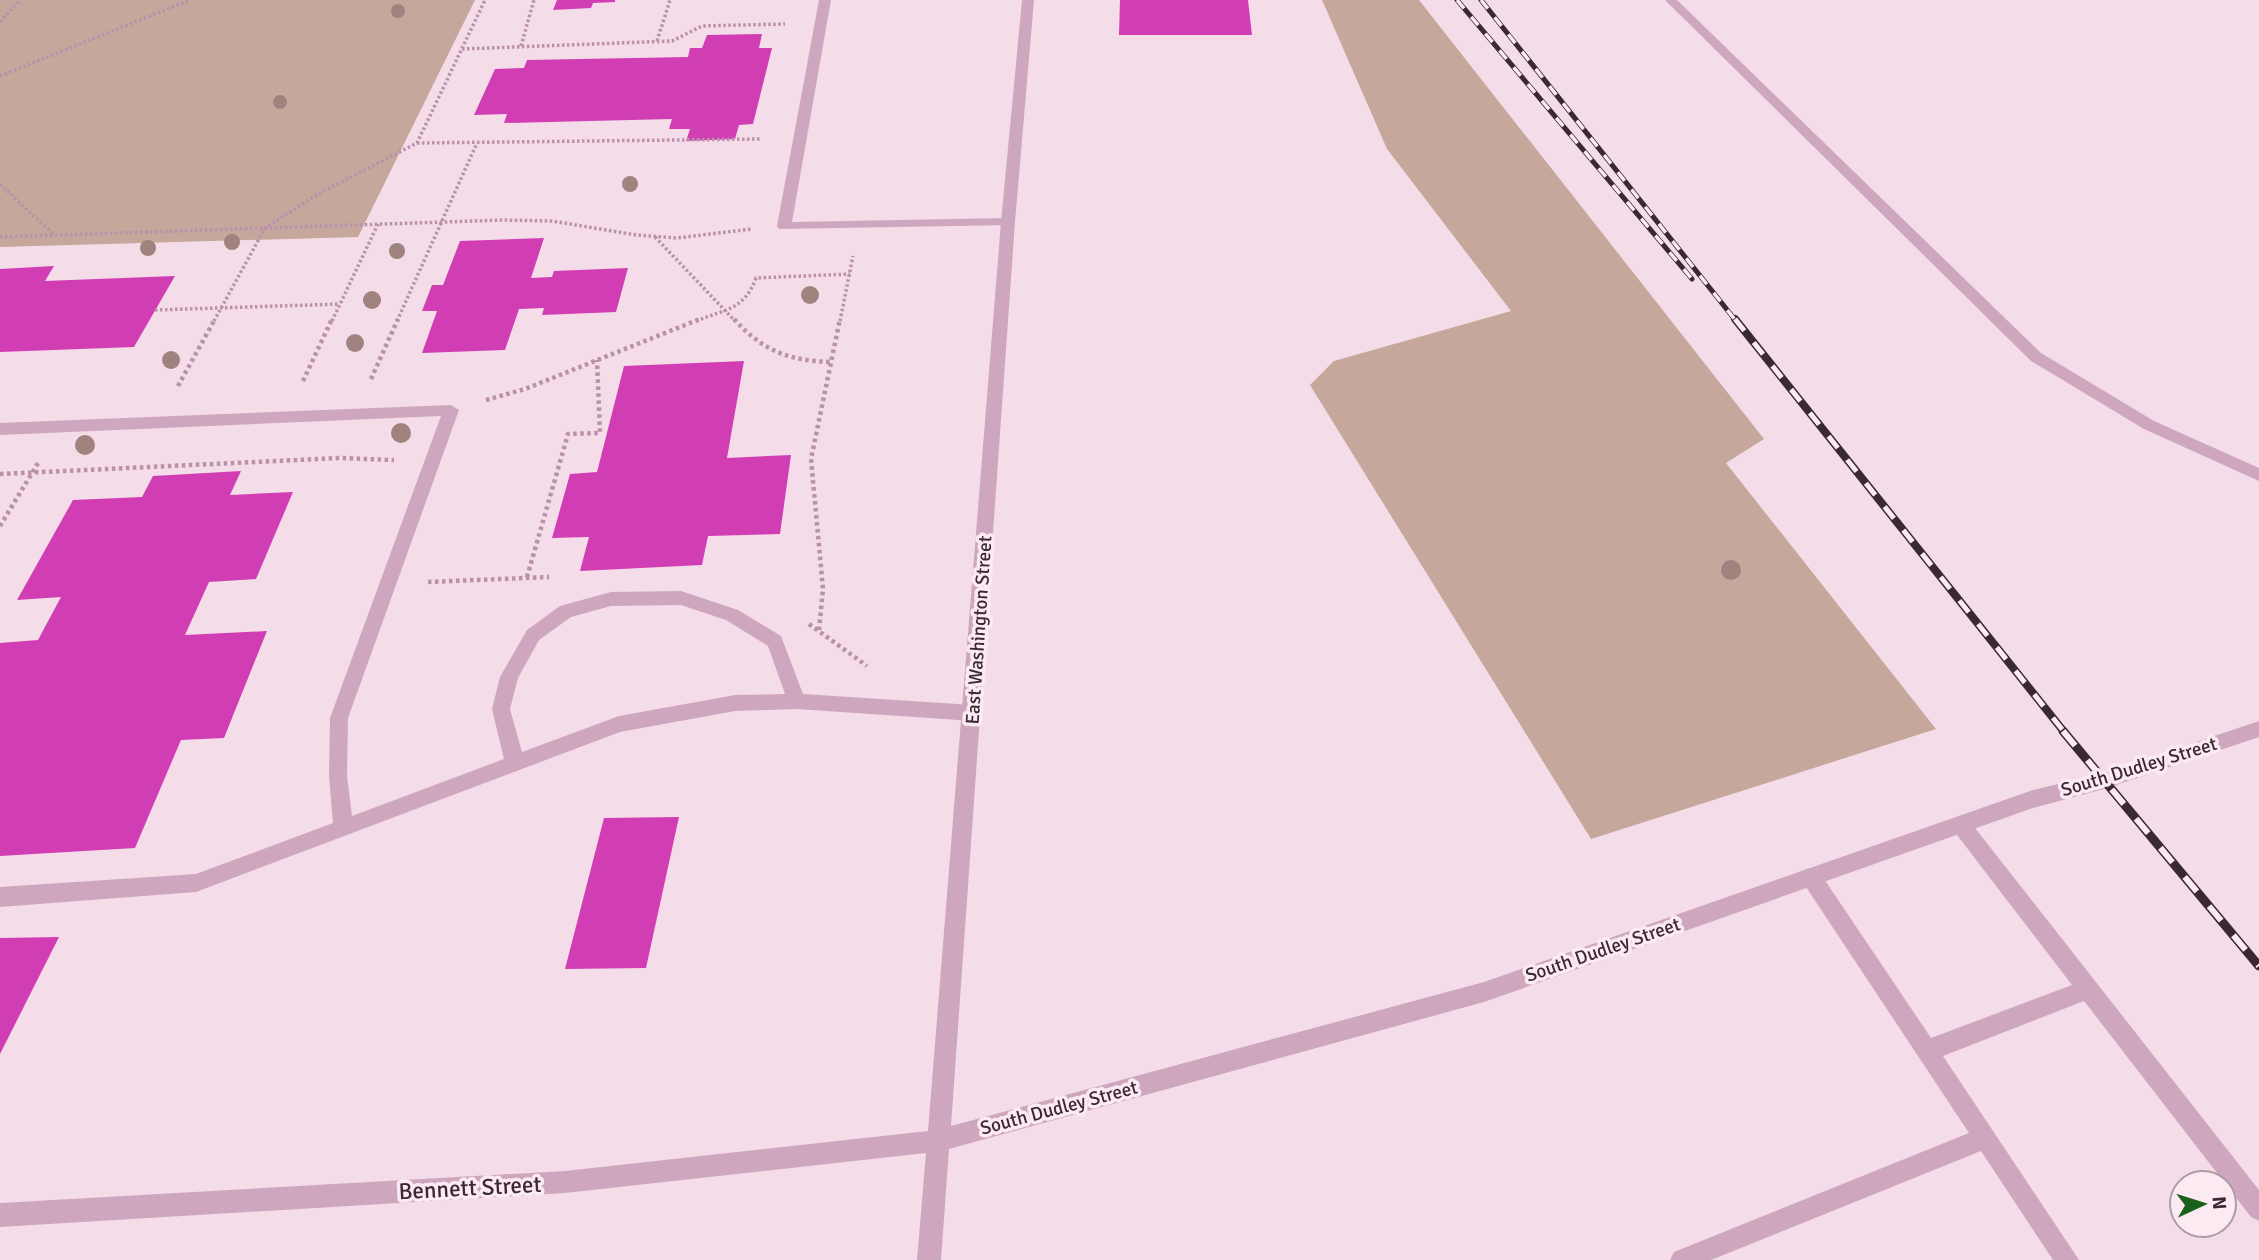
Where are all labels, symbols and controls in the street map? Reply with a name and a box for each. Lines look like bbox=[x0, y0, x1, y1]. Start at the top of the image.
street label: East Washington Street bbox=[960, 535, 998, 725]
street label: South Dudley Street bbox=[2058, 732, 2220, 802]
street label: South Dudley Street bbox=[1522, 912, 1684, 988]
street label: South Dudley Street bbox=[978, 1075, 1141, 1141]
north arrow bbox=[2168, 1169, 2238, 1239]
street label: Bennett Street bbox=[398, 1170, 542, 1206]
text: N bbox=[2207, 1195, 2231, 1210]

